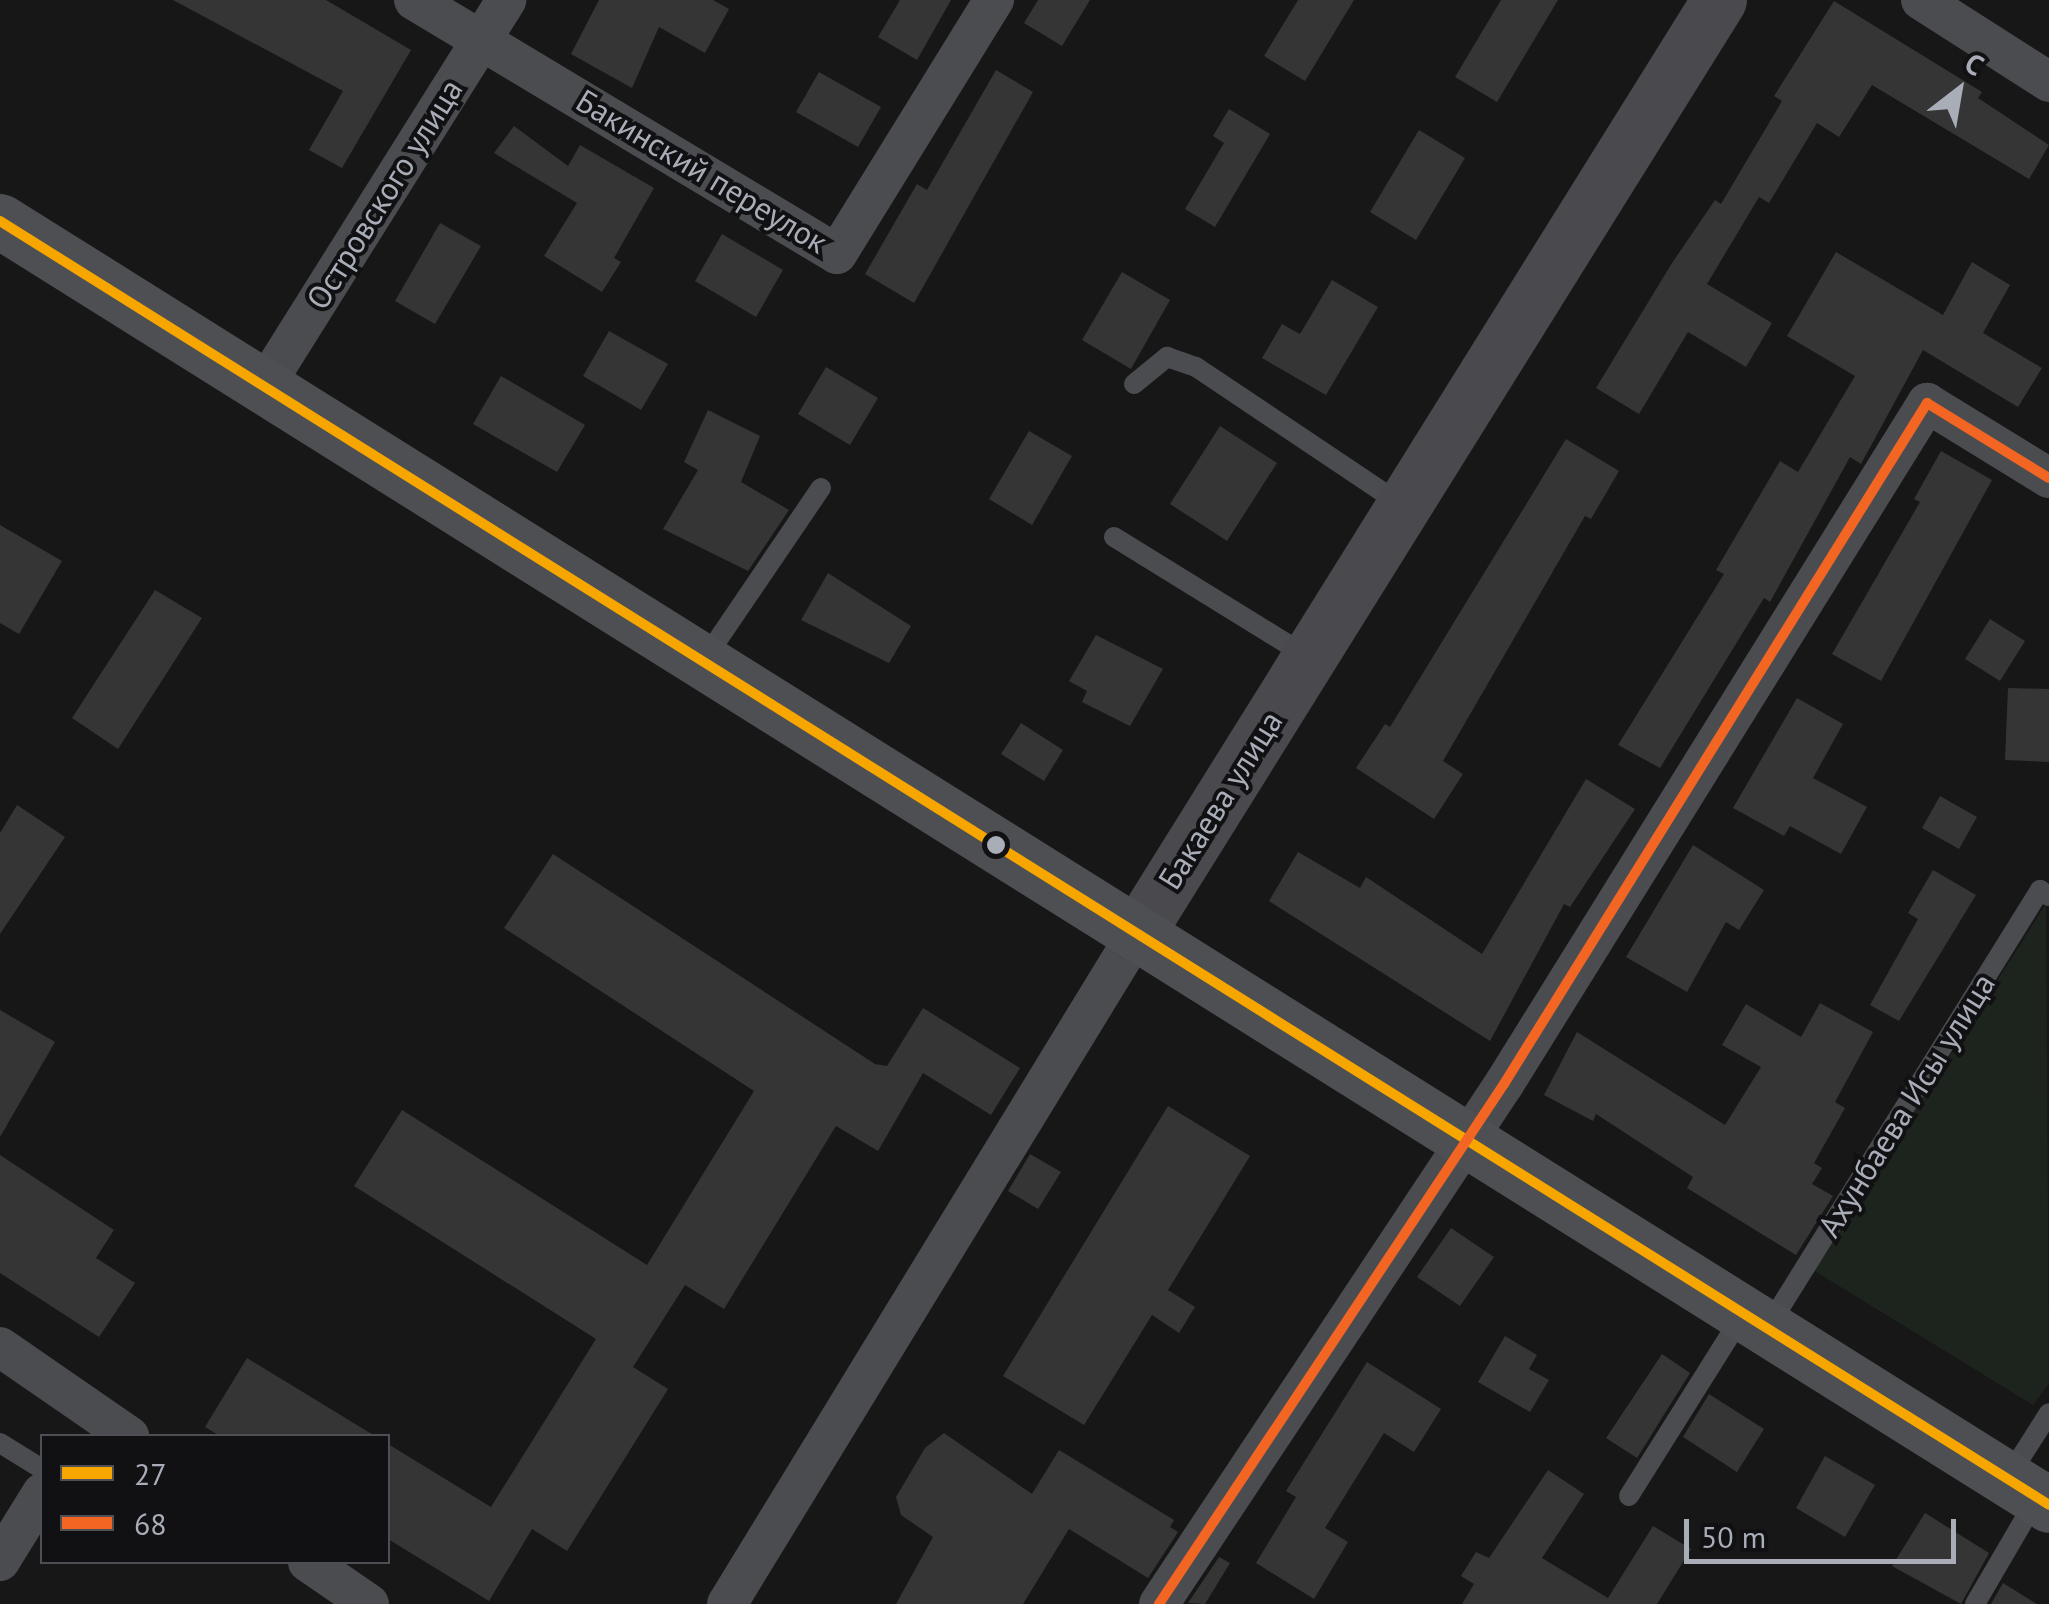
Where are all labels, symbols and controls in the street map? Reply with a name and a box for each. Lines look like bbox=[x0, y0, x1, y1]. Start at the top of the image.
north arrow bbox=[1909, 40, 2009, 140]
text: С bbox=[1958, 44, 1991, 84]
street label: Островского улица bbox=[298, 72, 470, 316]
street label: Бакинский переулок bbox=[569, 81, 835, 261]
street label: Бакаева улица bbox=[1150, 704, 1290, 896]
unlabelled marker bbox=[986, 835, 1006, 855]
street label: Ахунбаева Исы улица bbox=[1809, 966, 2003, 1244]
legend bbox=[40, 1434, 390, 1564]
text: 27 bbox=[134, 1454, 167, 1493]
scale bar bbox=[1689, 1499, 1962, 1561]
text: 68 bbox=[134, 1504, 167, 1543]
text: 50 m bbox=[1701, 1517, 1766, 1556]

